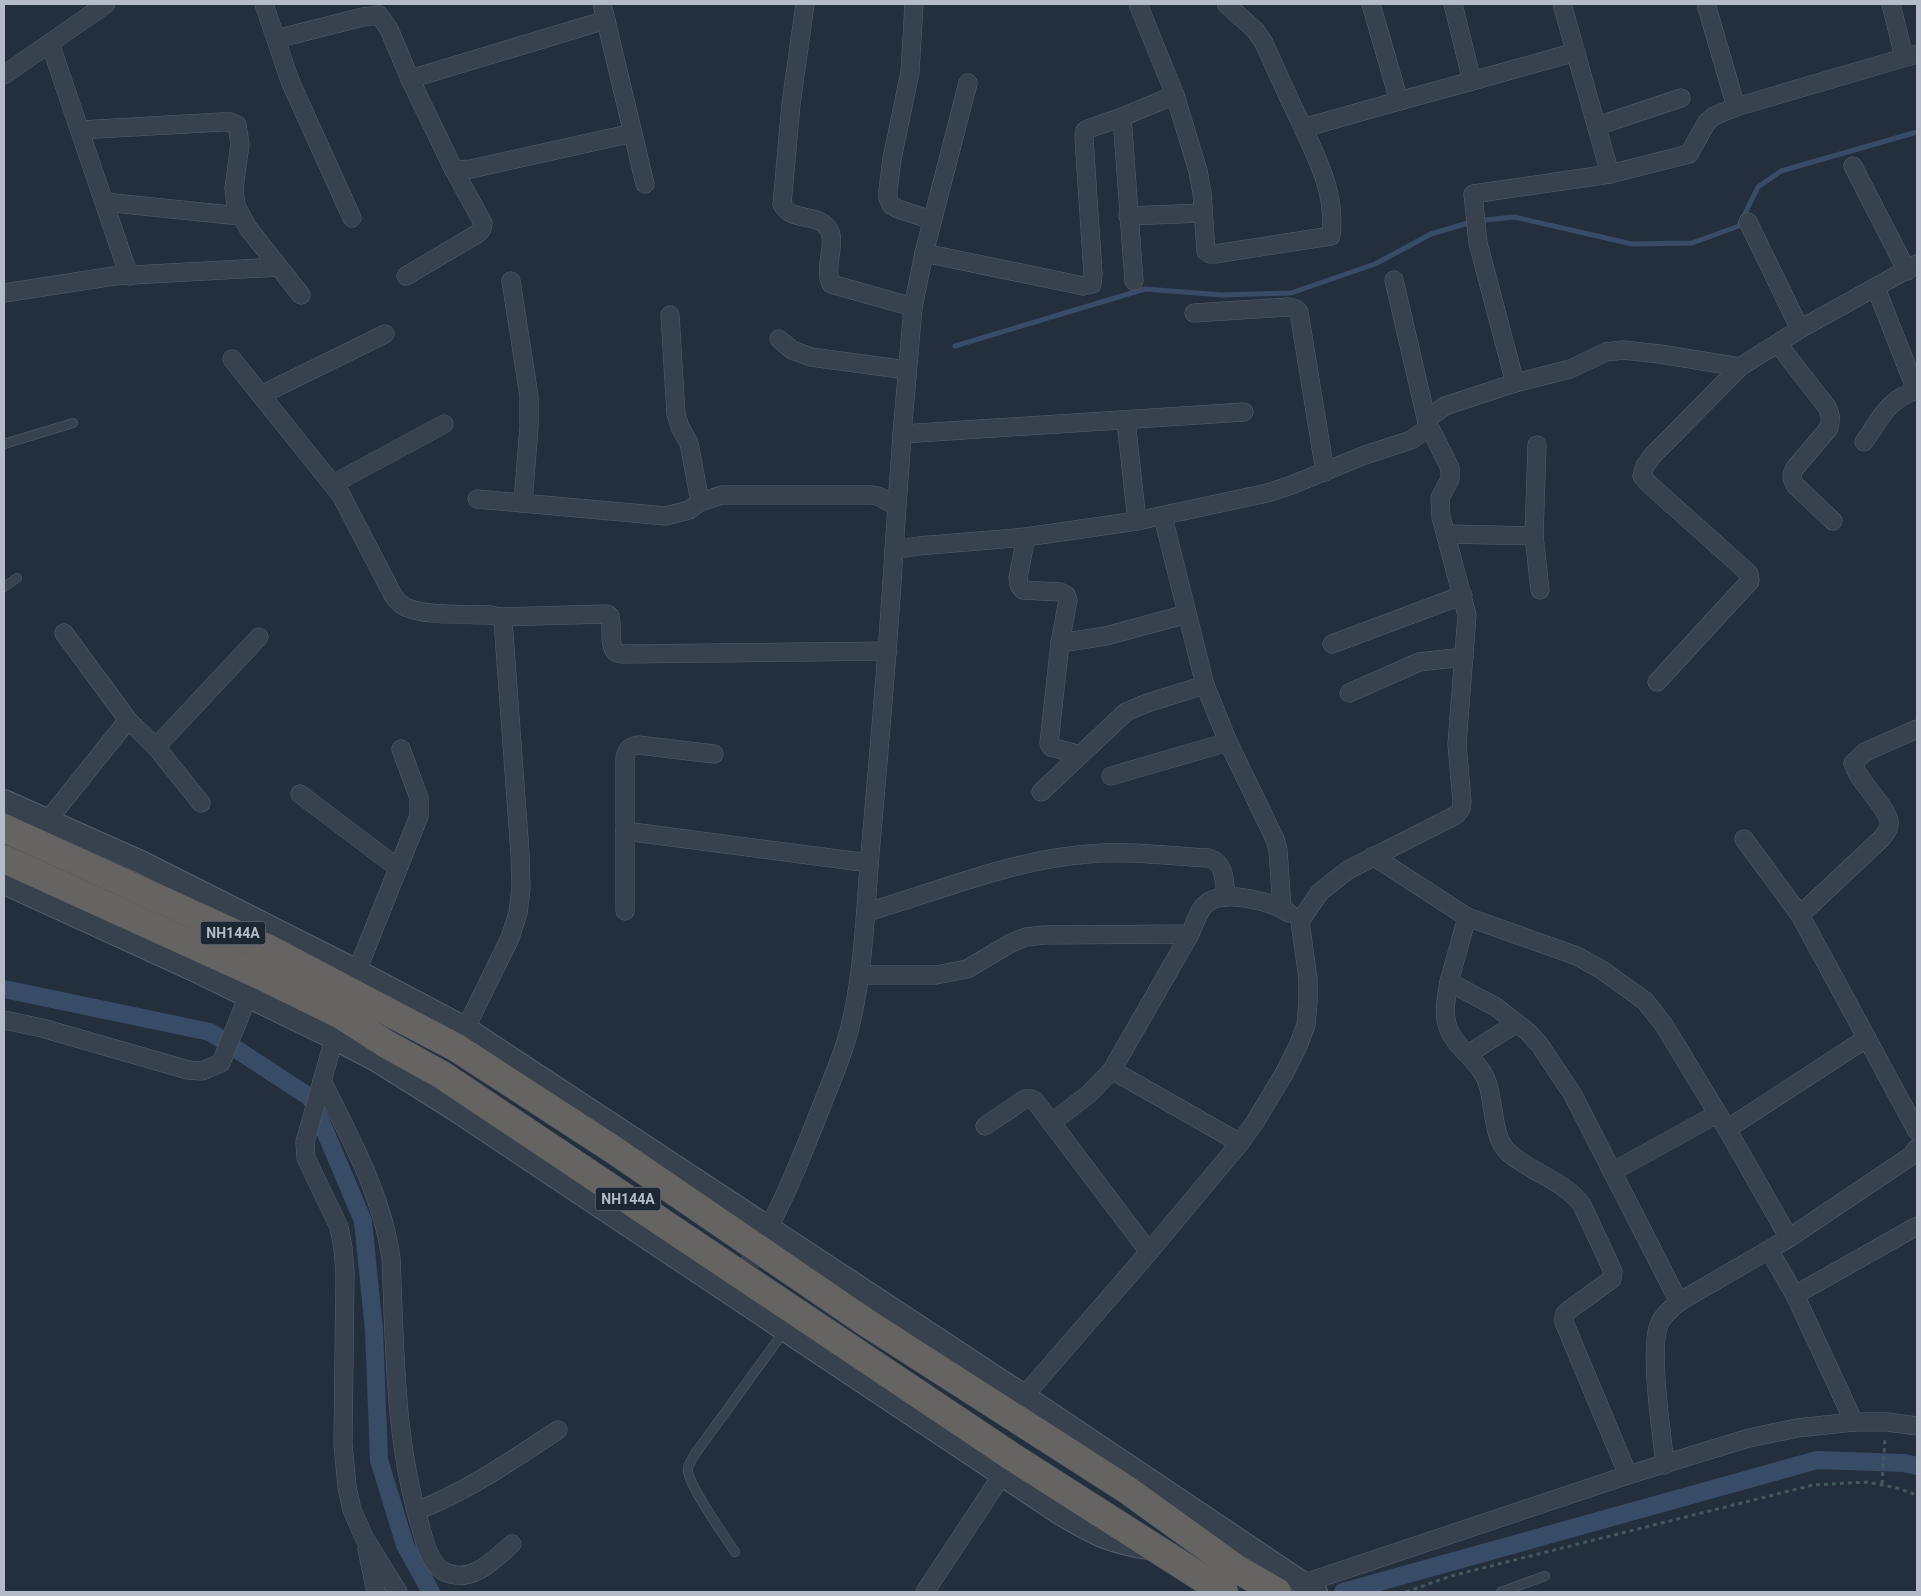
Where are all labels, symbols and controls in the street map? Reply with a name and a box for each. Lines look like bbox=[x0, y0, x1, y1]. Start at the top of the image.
road number: NH144A bbox=[200, 921, 266, 944]
road number: NH144A bbox=[596, 1188, 660, 1210]

